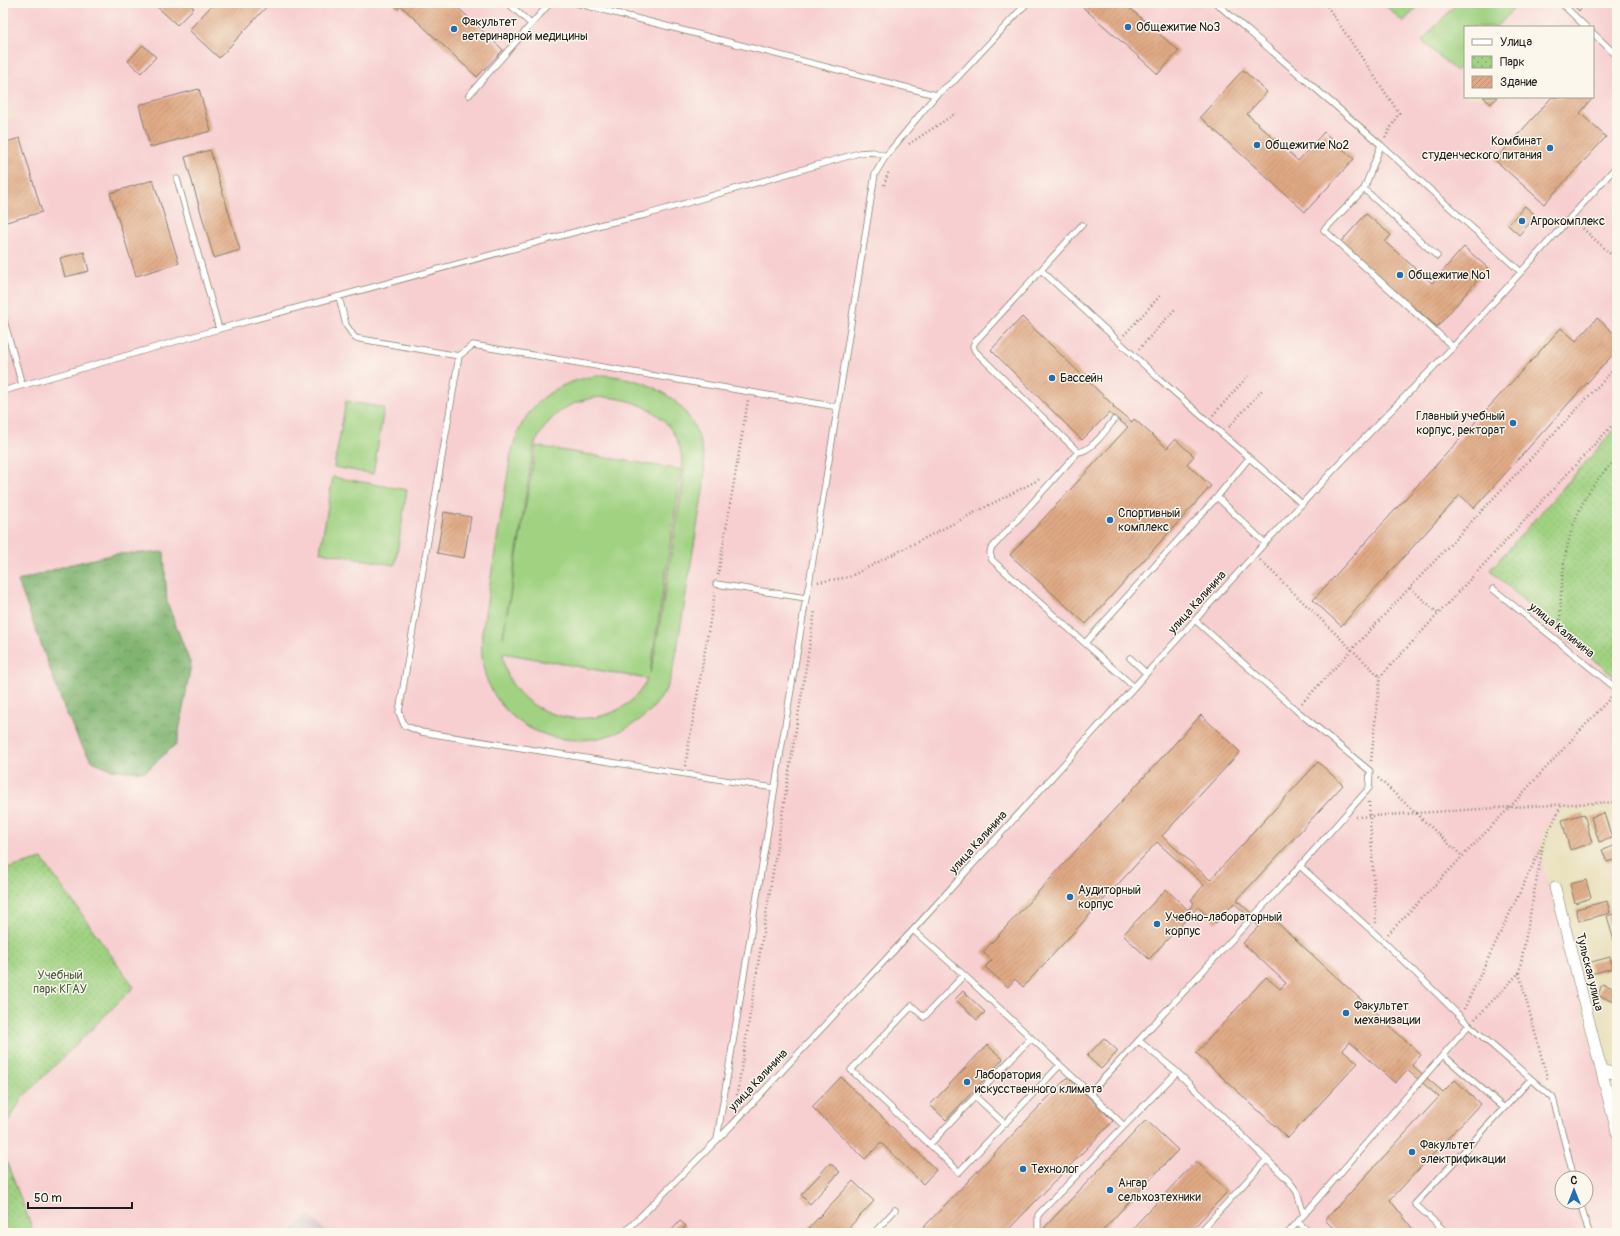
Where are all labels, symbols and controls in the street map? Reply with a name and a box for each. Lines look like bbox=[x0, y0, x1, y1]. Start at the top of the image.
place label: Факультет ветеринарной медицины bbox=[462, 15, 588, 44]
place label: Общежитие №3 bbox=[1136, 20, 1221, 35]
marker: Общежитие №3 bbox=[1123, 22, 1133, 32]
marker: Факультет ветеринарной медицины bbox=[449, 24, 459, 34]
legend bbox=[1464, 26, 1594, 98]
text: Улица bbox=[1500, 35, 1532, 50]
text: Парк bbox=[1500, 55, 1525, 70]
text: Здание bbox=[1500, 75, 1537, 90]
place label: Комбинат студенческого питания bbox=[1422, 134, 1542, 163]
place label: Общежитие №2 bbox=[1265, 138, 1350, 153]
marker: Общежитие №2 bbox=[1252, 140, 1262, 150]
marker: Комбинат студенческого питания bbox=[1545, 143, 1555, 153]
place label: Агрокомплекс bbox=[1530, 214, 1605, 229]
marker: Агрокомплекс bbox=[1517, 216, 1527, 226]
place label: Общежитие №1 bbox=[1408, 268, 1490, 283]
marker: Общежитие №1 bbox=[1395, 270, 1405, 280]
place label: Бассейн bbox=[1060, 371, 1103, 386]
marker: Бассейн bbox=[1047, 373, 1057, 383]
place label: Главный учебный корпус, ректорат bbox=[1416, 409, 1505, 438]
marker: Главный учебный корпус, ректорат bbox=[1508, 418, 1518, 428]
place label: Спортивный комплекс bbox=[1118, 506, 1181, 535]
marker: Спортивный комплекс bbox=[1105, 515, 1115, 525]
street label: улица Калинина bbox=[1165, 567, 1230, 638]
street label: улица Калинина bbox=[1525, 599, 1598, 661]
street label: улица Калинина bbox=[946, 807, 1011, 878]
place label: Аудиторный корпус bbox=[1078, 883, 1141, 912]
marker: Аудиторный корпус bbox=[1065, 892, 1075, 902]
place label: Учебно-лабораторный корпус bbox=[1165, 910, 1283, 939]
marker: Учебно-лабораторный корпус bbox=[1152, 919, 1162, 929]
street label: Тульская улица bbox=[1573, 932, 1607, 1013]
park label: Учебный парк КГАУ bbox=[33, 968, 87, 997]
place label: Факультет механизации bbox=[1354, 999, 1421, 1028]
marker: Факультет механизации bbox=[1341, 1008, 1351, 1018]
street label: улица Калинина bbox=[725, 1046, 791, 1115]
place label: Лаборатория искусственного климата bbox=[974, 1068, 1102, 1097]
marker: Лаборатория искусственного климата bbox=[962, 1077, 972, 1087]
place label: Факультет электрификации bbox=[1420, 1138, 1506, 1167]
marker: Факультет электрификации bbox=[1407, 1147, 1417, 1157]
place label: Технолог bbox=[1031, 1162, 1079, 1177]
marker: Технолог bbox=[1018, 1164, 1028, 1174]
north arrow bbox=[1554, 1170, 1594, 1210]
text: С bbox=[1571, 1174, 1578, 1187]
place label: Ангар сельхозтехники bbox=[1118, 1176, 1202, 1205]
scale bar bbox=[28, 1184, 132, 1210]
marker: Ангар сельхозтехники bbox=[1105, 1185, 1115, 1195]
text: 50 m bbox=[34, 1191, 62, 1206]

